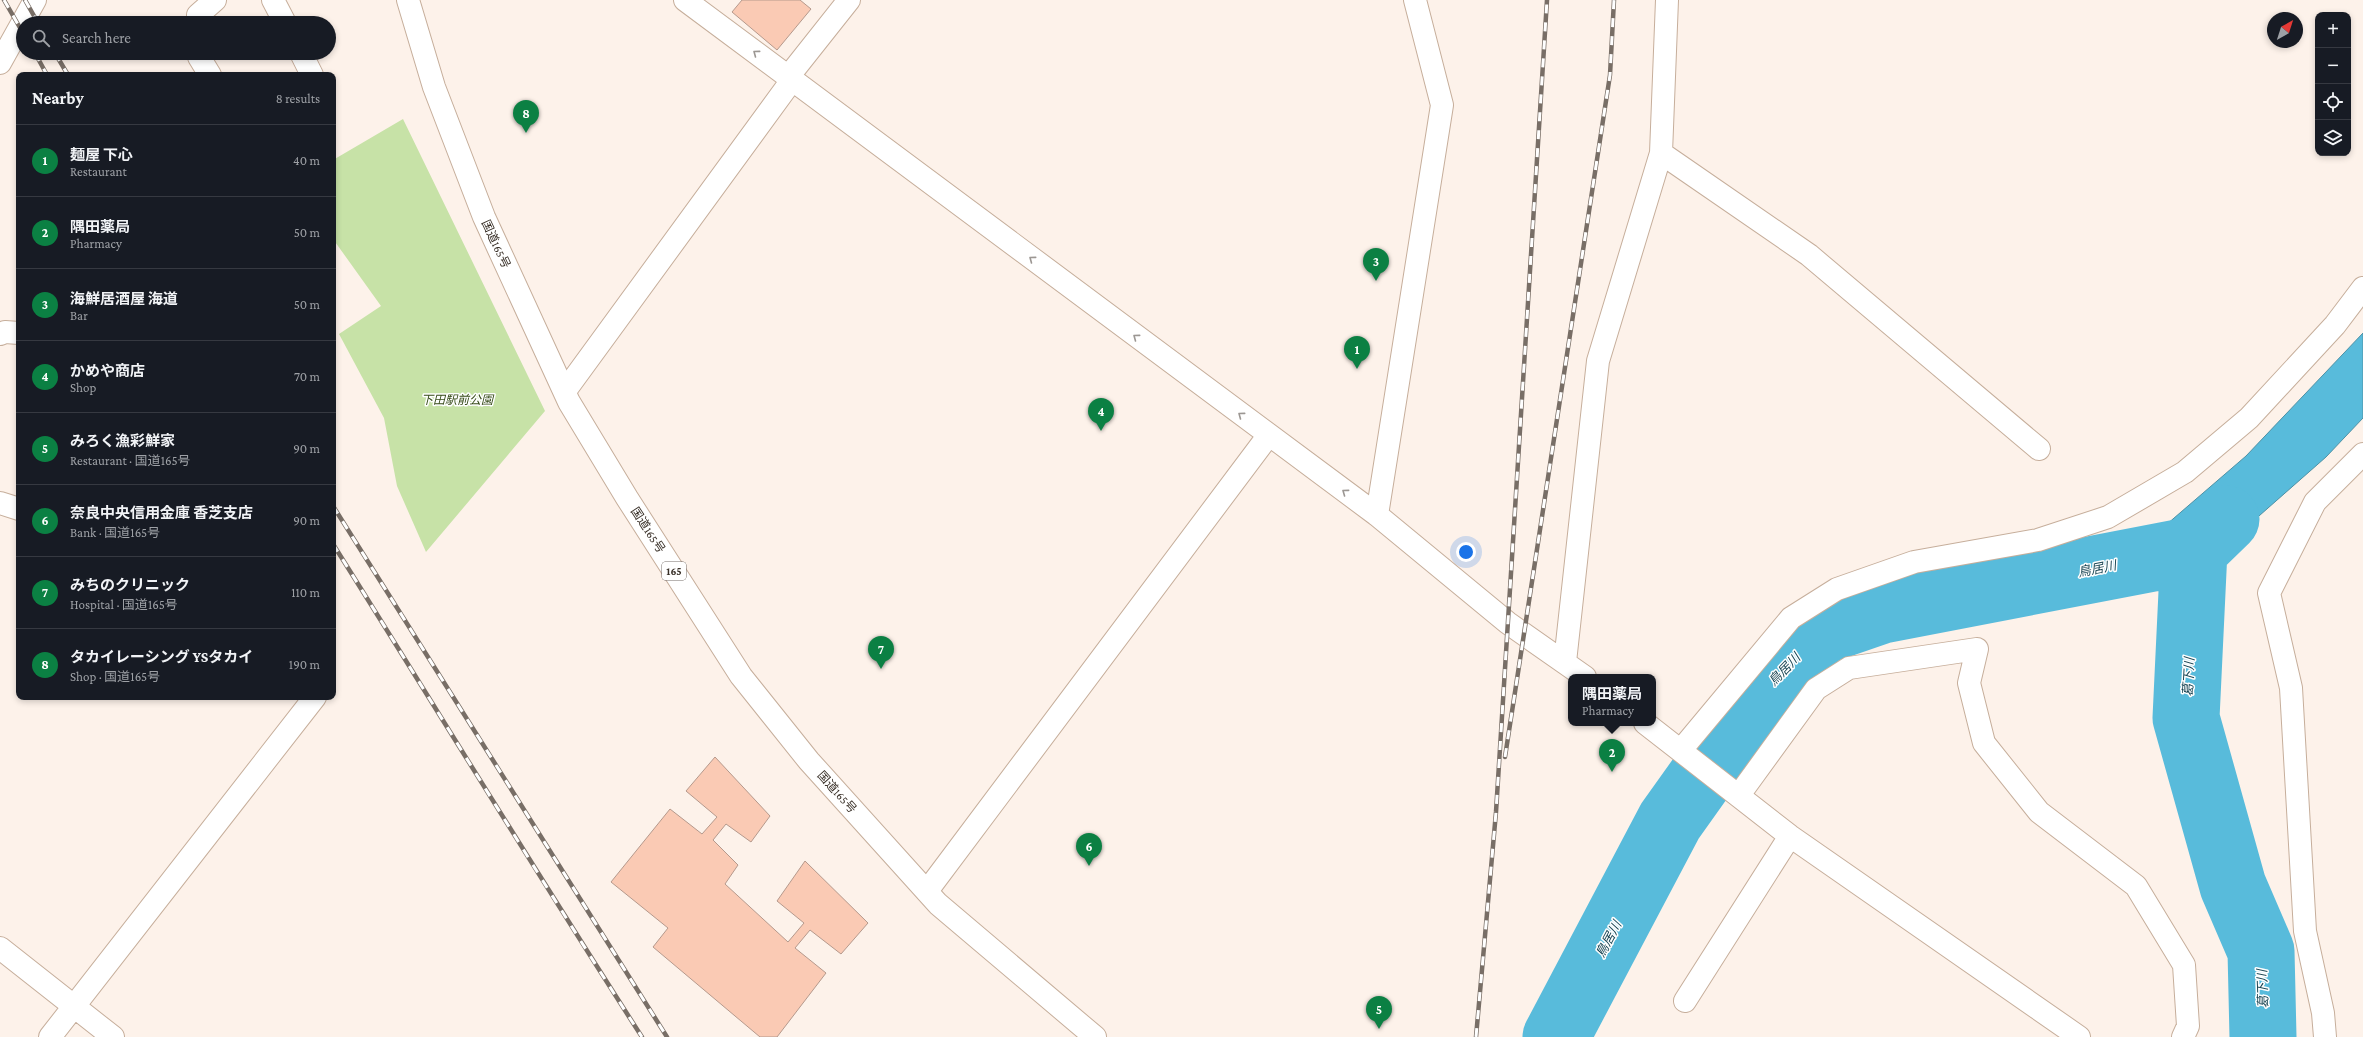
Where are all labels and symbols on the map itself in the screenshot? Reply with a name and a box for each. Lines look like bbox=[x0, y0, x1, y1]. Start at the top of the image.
north arrow bbox=[2267, 12, 2303, 48]
one-way arrow bbox=[754, 51, 761, 58]
pin: 8 bbox=[513, 100, 539, 133]
street label: 国道165号 bbox=[479, 218, 513, 270]
pin: 3 bbox=[1363, 248, 1389, 281]
one-way arrow bbox=[1030, 257, 1037, 264]
one-way arrow bbox=[1134, 335, 1141, 342]
pin: 1 bbox=[1344, 336, 1370, 369]
park label: 下田駅前公園 bbox=[421, 393, 495, 407]
pin: 4 bbox=[1088, 398, 1114, 431]
one-way arrow bbox=[1238, 413, 1245, 420]
one-way arrow bbox=[1343, 490, 1350, 497]
street label: 国道165号 bbox=[628, 505, 668, 555]
your location bbox=[1456, 542, 1476, 562]
water label: 鳥居川 bbox=[2077, 557, 2120, 580]
road number: 165 bbox=[662, 562, 686, 580]
pin: 7 bbox=[868, 636, 894, 669]
water label: 鳥居川 bbox=[1765, 649, 1805, 689]
water label: 葛下川 bbox=[2180, 655, 2197, 697]
pin: 2 bbox=[1599, 739, 1625, 772]
street label: 国道165号 bbox=[815, 768, 859, 816]
pin: 6 bbox=[1076, 833, 1102, 866]
water label: 鳥居川 bbox=[1593, 917, 1625, 960]
water label: 葛下川 bbox=[2254, 967, 2271, 1009]
pin: 5 bbox=[1366, 996, 1392, 1029]

